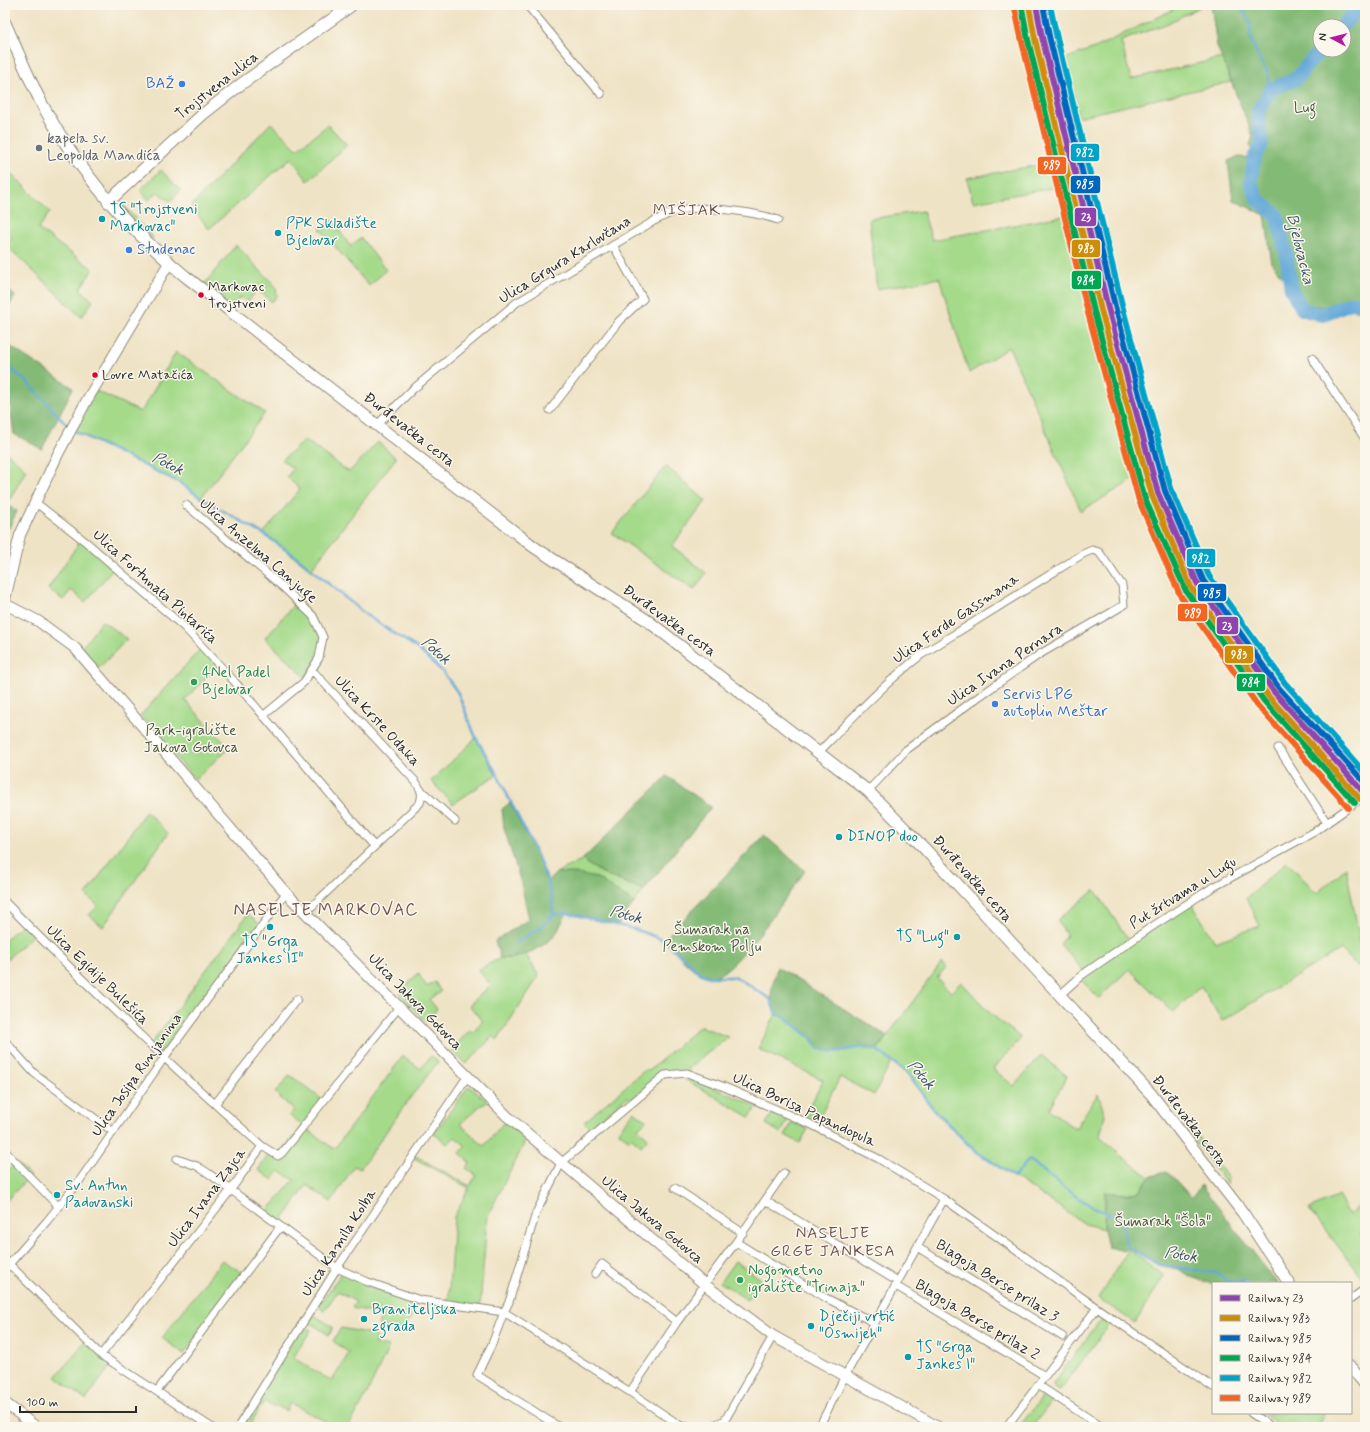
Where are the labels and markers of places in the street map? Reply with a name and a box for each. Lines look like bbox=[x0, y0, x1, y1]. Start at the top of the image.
place label: BAŽ bbox=[146, 74, 174, 94]
marker: BAŽ bbox=[177, 79, 187, 89]
place label: kapela sv. Leopolda Mandića bbox=[47, 129, 161, 166]
marker: kapela sv. Leopolda Mandića bbox=[34, 143, 44, 153]
place label: TS "Trojstveni Markovac" bbox=[110, 200, 197, 237]
marker: TS "Trojstveni Markovac" bbox=[97, 214, 107, 224]
place label: PPK Skladište Bjelovar bbox=[286, 214, 377, 251]
marker: PPK Skladište Bjelovar bbox=[273, 228, 283, 238]
place label: Studenac bbox=[137, 240, 195, 260]
marker: Studenac bbox=[124, 245, 134, 255]
place label: Markovac Trojstveni bbox=[208, 278, 266, 313]
marker: Markovac Trojstveni bbox=[196, 290, 206, 300]
place label: Lovre Matačića bbox=[102, 366, 194, 384]
marker: Lovre Matačića bbox=[90, 370, 100, 380]
place label: 4Nel Padel Bjelovar bbox=[202, 663, 271, 700]
marker: 4Nel Padel Bjelovar bbox=[189, 677, 199, 687]
place label: Servis LPG autoplin Meštar bbox=[1003, 685, 1108, 722]
marker: Servis LPG autoplin Meštar bbox=[990, 699, 1000, 709]
place label: DINOP doo bbox=[847, 827, 918, 847]
marker: DINOP doo bbox=[834, 832, 844, 842]
marker: TS "Grga Jankes II" bbox=[265, 922, 275, 932]
place label: TS "Lug" bbox=[896, 927, 949, 948]
place label: TS "Grga Jankes II" bbox=[236, 932, 304, 969]
marker: TS "Lug" bbox=[952, 932, 962, 942]
place label: Sv. Antun Padovanski bbox=[65, 1176, 133, 1213]
marker: Sv. Antun Padovanski bbox=[52, 1190, 62, 1200]
place label: Nogometno igralište "Trinaja" bbox=[748, 1261, 865, 1298]
marker: Nogometno igralište "Trinaja" bbox=[735, 1275, 745, 1285]
place label: Braniteljska zgrada bbox=[372, 1300, 457, 1338]
place label: Dječiji vrtić "Osmijeh" bbox=[819, 1307, 895, 1344]
marker: Braniteljska zgrada bbox=[359, 1314, 369, 1324]
marker: Dječiji vrtić "Osmijeh" bbox=[806, 1321, 816, 1331]
place label: TS "Grga Jankes I" bbox=[916, 1338, 975, 1375]
marker: TS "Grga Jankes I" bbox=[903, 1352, 913, 1362]

